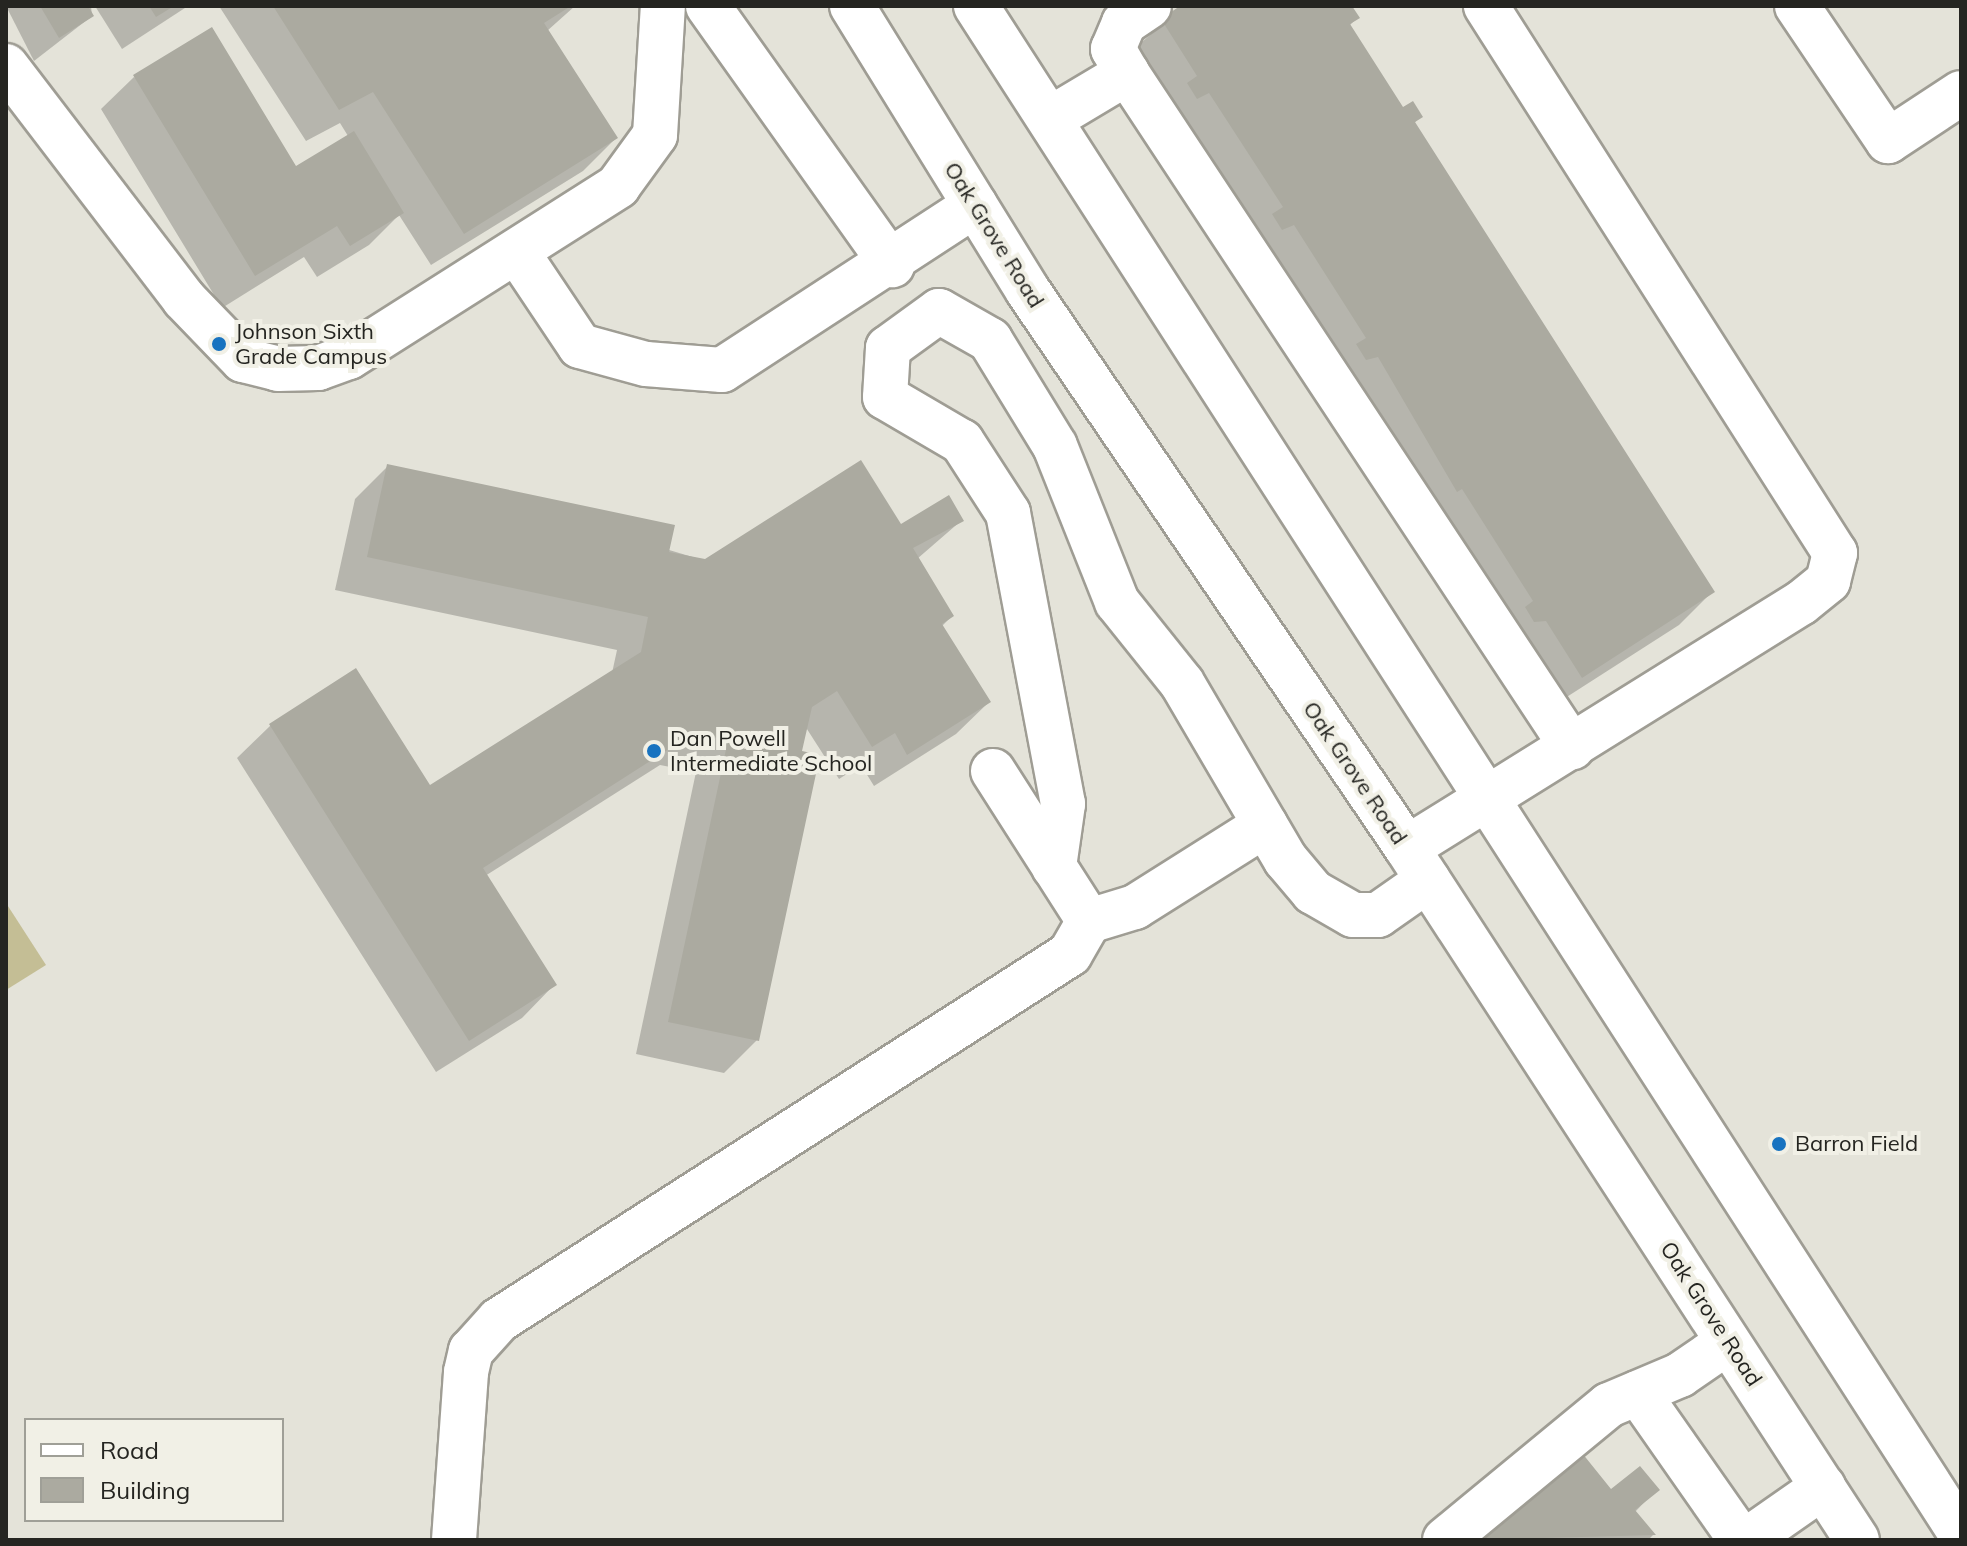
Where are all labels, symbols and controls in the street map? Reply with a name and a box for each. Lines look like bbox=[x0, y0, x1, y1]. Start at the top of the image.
street label: Oak Grove Road bbox=[939, 157, 1049, 313]
place label: Johnson Sixth Grade Campus bbox=[235, 318, 387, 370]
marker: Johnson Sixth Grade Campus bbox=[210, 335, 228, 353]
street label: Oak Grove Road bbox=[1297, 696, 1413, 850]
place label: Dan Powell Intermediate School bbox=[670, 725, 872, 776]
marker: Dan Powell Intermediate School bbox=[645, 742, 663, 760]
place label: Barron Field bbox=[1795, 1131, 1918, 1157]
marker: Barron Field bbox=[1770, 1135, 1788, 1153]
street label: Oak Grove Road bbox=[1655, 1237, 1767, 1391]
legend bbox=[24, 1418, 284, 1522]
text: Road bbox=[100, 1435, 159, 1465]
text: Building bbox=[100, 1475, 190, 1505]

